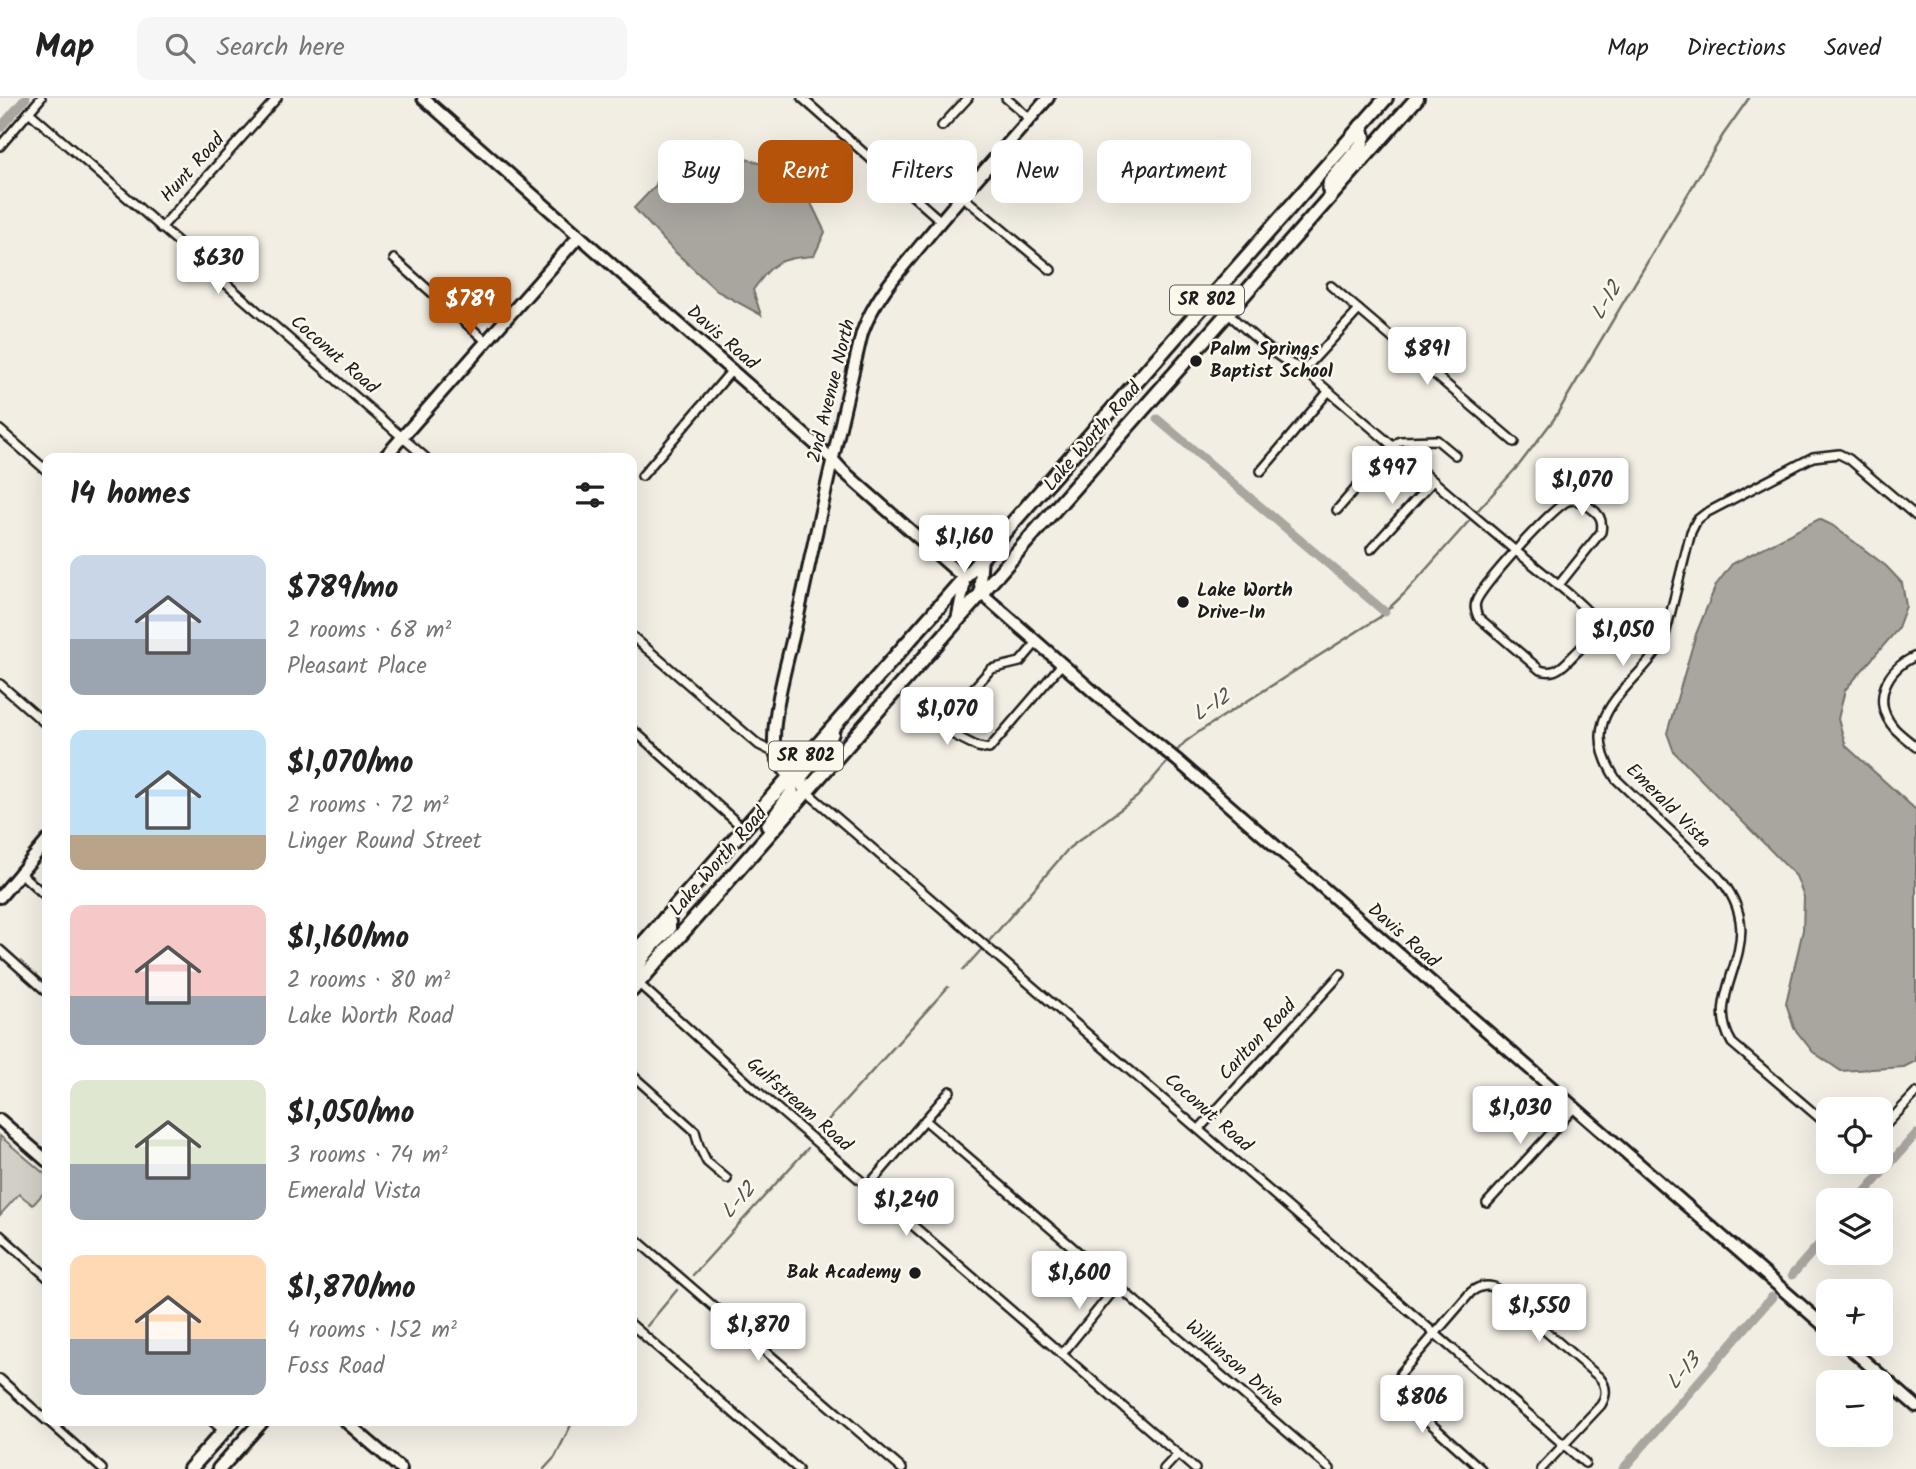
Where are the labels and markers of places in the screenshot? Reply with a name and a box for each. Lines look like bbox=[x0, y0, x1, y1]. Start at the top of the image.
pin: $630 bbox=[177, 236, 259, 296]
pin: $789 bbox=[429, 278, 511, 337]
pin: $891 bbox=[1386, 328, 1468, 387]
place label: Palm Springs Baptist School bbox=[1210, 335, 1334, 387]
marker: Palm Springs Baptist School bbox=[1188, 353, 1204, 369]
pin: $997 bbox=[1351, 446, 1433, 506]
pin: $1,070 bbox=[1525, 458, 1639, 518]
pin: $1,160 bbox=[907, 516, 1021, 575]
place label: Lake Worth Drive-In bbox=[1197, 576, 1293, 628]
marker: Lake Worth Drive-In bbox=[1175, 594, 1191, 610]
pin: $1,050 bbox=[1566, 608, 1680, 668]
pin: $1,070 bbox=[890, 688, 1004, 747]
pin: $1,030 bbox=[1463, 1086, 1577, 1146]
pin: $1,240 bbox=[849, 1178, 963, 1238]
pin: $1,600 bbox=[1022, 1252, 1136, 1311]
place label: Bak Academy bbox=[787, 1258, 901, 1288]
marker: Bak Academy bbox=[907, 1265, 923, 1281]
pin: $1,550 bbox=[1482, 1284, 1596, 1344]
pin: $1,870 bbox=[701, 1304, 815, 1363]
pin: $806 bbox=[1381, 1376, 1463, 1435]

